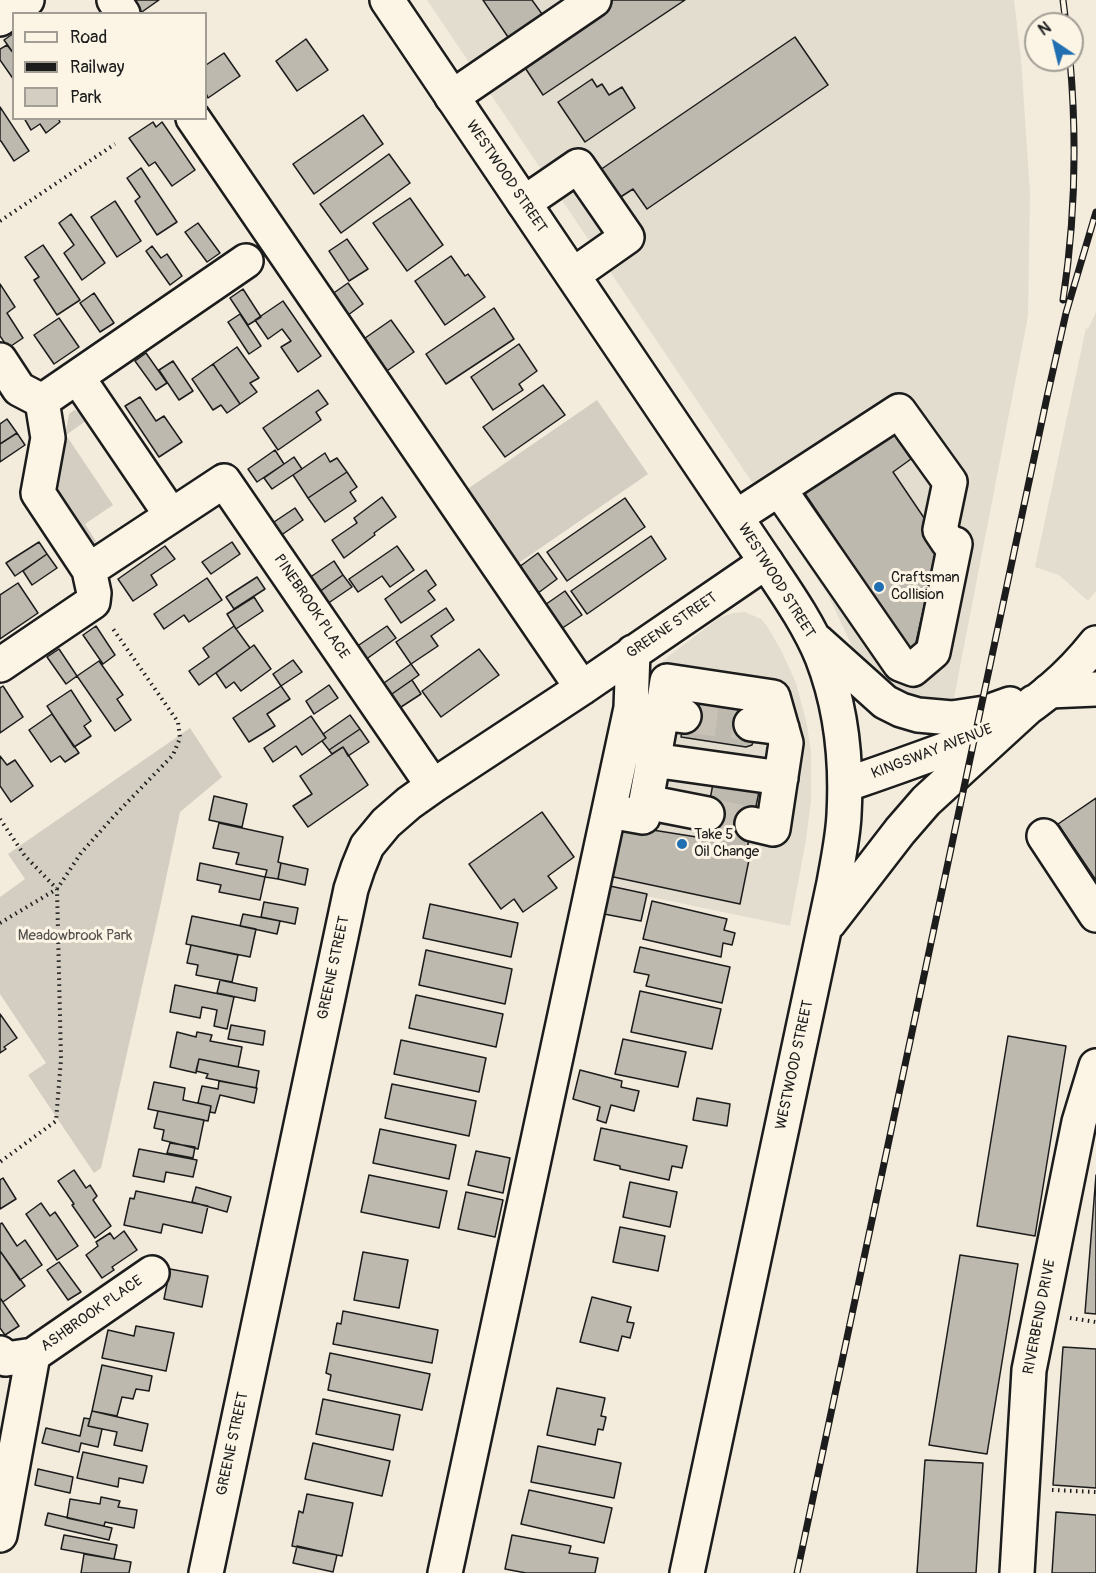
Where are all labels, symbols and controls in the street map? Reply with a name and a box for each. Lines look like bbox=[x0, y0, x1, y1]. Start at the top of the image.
legend bbox=[12, 12, 207, 120]
north arrow bbox=[1024, 12, 1084, 72]
text: N bbox=[1035, 18, 1055, 40]
text: Road bbox=[70, 26, 107, 49]
text: Railway bbox=[70, 56, 125, 79]
text: Park bbox=[70, 86, 102, 109]
street label: WESTWOOD STREET bbox=[462, 117, 550, 237]
street label: WESTWOOD STREET bbox=[733, 520, 819, 642]
street label: PINEBROOK PLACE bbox=[269, 551, 353, 663]
place label: Craftsman Collision bbox=[891, 569, 960, 604]
marker: Craftsman Collision bbox=[872, 580, 886, 594]
street label: GREENE STREET bbox=[623, 589, 721, 663]
street label: KINGSWAY AVENUE bbox=[869, 721, 995, 783]
place label: Take 5 Oil Change bbox=[694, 826, 759, 861]
marker: Take 5 Oil Change bbox=[675, 837, 689, 851]
street label: GREENE STREET bbox=[314, 915, 354, 1021]
park label: Meadowbrook Park bbox=[18, 927, 132, 945]
street label: WESTWOOD STREET bbox=[772, 999, 818, 1131]
street label: RIVERBEND DRIVE bbox=[1020, 1258, 1060, 1376]
street label: ASHBROOK PLACE bbox=[38, 1272, 146, 1356]
street label: GREENE STREET bbox=[213, 1391, 253, 1497]

